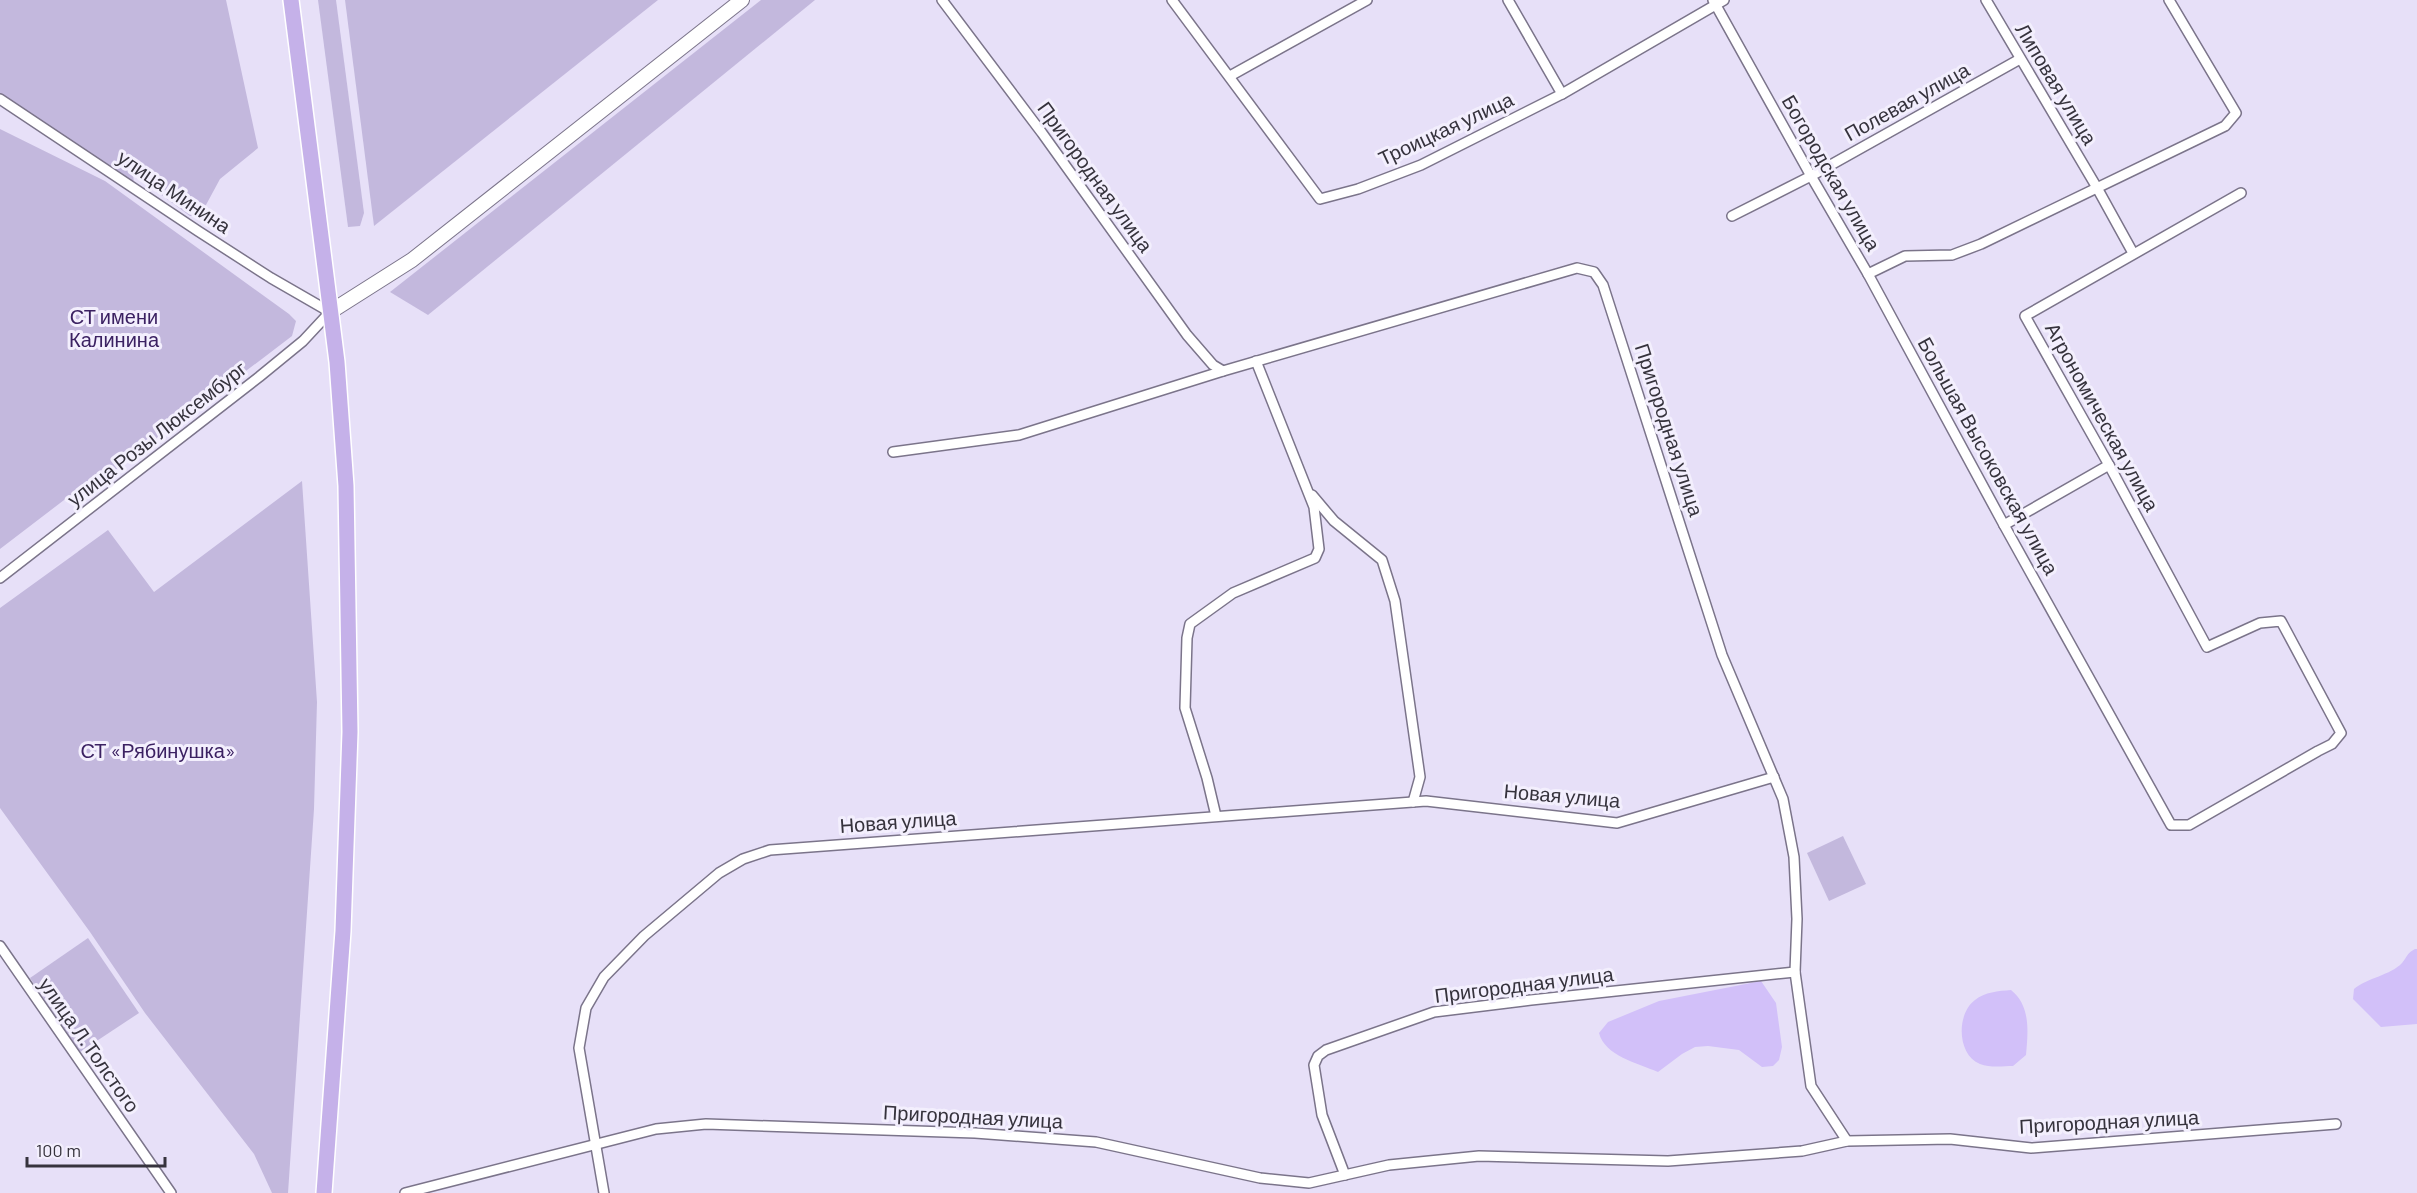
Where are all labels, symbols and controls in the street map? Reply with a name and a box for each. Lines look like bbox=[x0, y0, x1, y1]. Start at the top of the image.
street label: Липовая улица bbox=[2011, 18, 2103, 149]
street label: Полевая улица bbox=[1840, 56, 1974, 145]
street label: Троицкая улица bbox=[1374, 86, 1518, 170]
street label: Богородская улица bbox=[1778, 90, 1887, 255]
street label: Пригородная улица bbox=[1033, 97, 1159, 257]
street label: улица Минина bbox=[113, 145, 236, 238]
park label: СТ имени Калинина bbox=[69, 304, 160, 351]
street label: Агрономическая улица bbox=[2041, 318, 2165, 516]
street label: Большая Высоковская улица bbox=[1914, 333, 2065, 579]
street label: Пригородная улица bbox=[1631, 340, 1709, 520]
street label: улица Розы Люксембург bbox=[62, 356, 251, 511]
park label: СТ «Рябинушка» bbox=[80, 738, 236, 762]
street label: Новая улица bbox=[1503, 778, 1622, 812]
street label: Новая улица bbox=[839, 805, 958, 837]
street label: Пригородная улица bbox=[1433, 961, 1616, 1007]
street label: улица Л.Толстого bbox=[34, 973, 145, 1116]
street label: Пригородная улица bbox=[882, 1099, 1064, 1133]
street label: Пригородная улица bbox=[2018, 1104, 2200, 1138]
scale bar bbox=[27, 1130, 165, 1168]
text: 100 m bbox=[36, 1139, 81, 1161]

